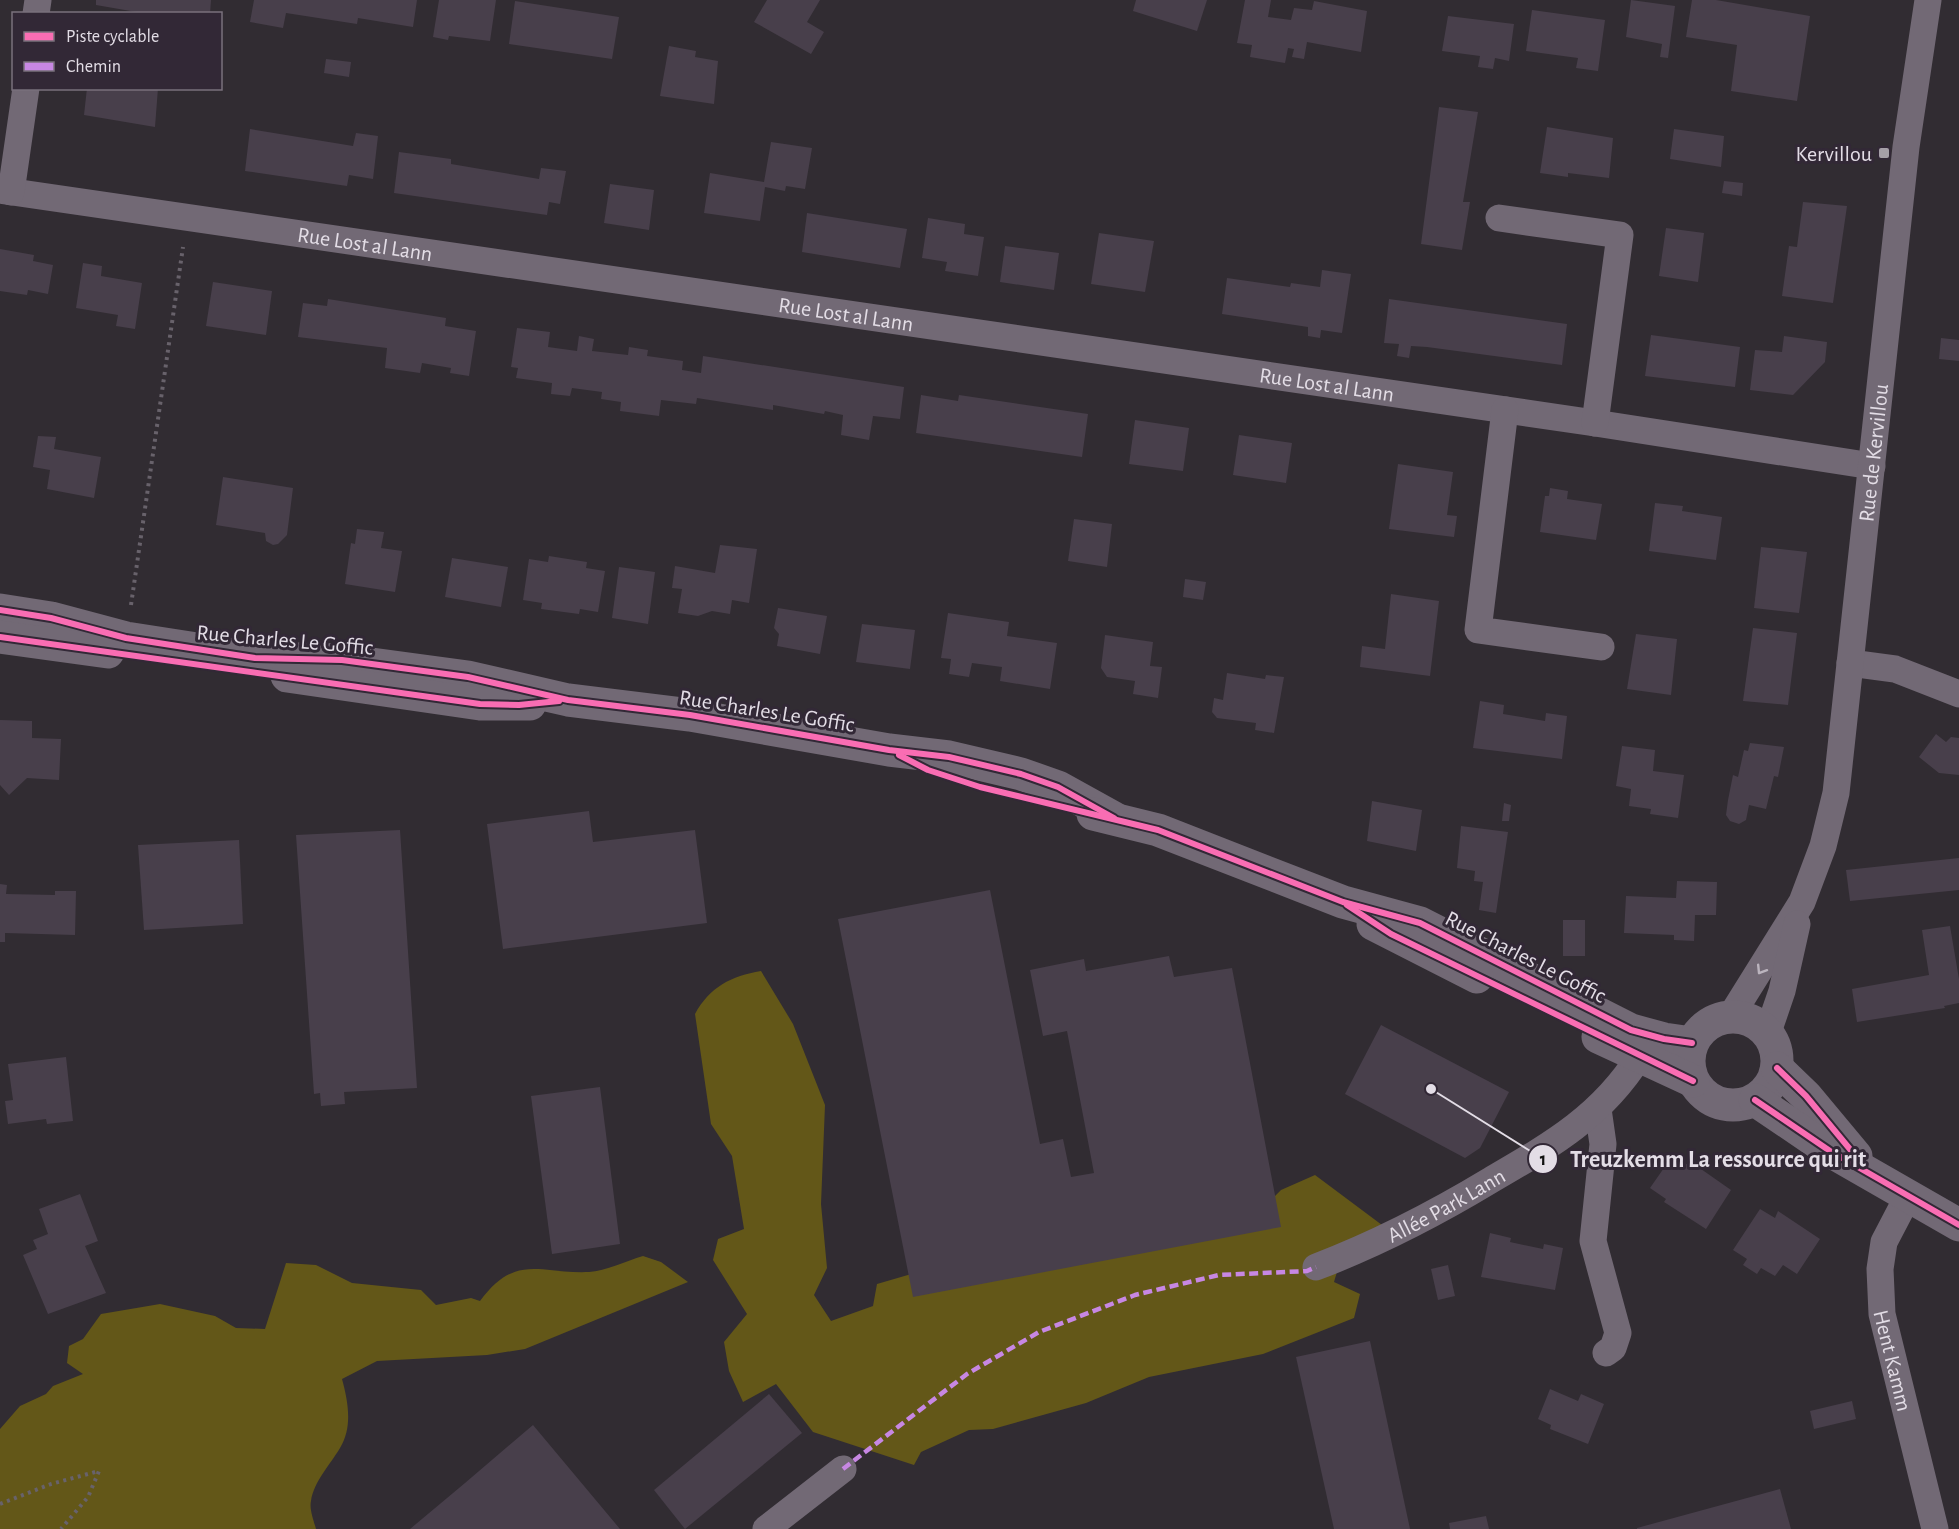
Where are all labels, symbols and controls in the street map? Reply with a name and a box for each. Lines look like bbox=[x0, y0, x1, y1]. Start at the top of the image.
legend bbox=[12, 12, 222, 90]
text: Piste cyclable bbox=[66, 28, 159, 46]
text: Chemin bbox=[66, 58, 121, 76]
place label: Kervillou bbox=[1795, 143, 1872, 165]
marker: Kervillou bbox=[1877, 146, 1891, 160]
street label: Rue Lost al Lann bbox=[296, 224, 434, 265]
street label: Rue Lost al Lann bbox=[777, 294, 915, 335]
street label: Rue Lost al Lann bbox=[1258, 364, 1396, 406]
street label: Rue de Kervillou bbox=[1855, 383, 1892, 523]
street label: Rue Charles Le Goffic bbox=[196, 621, 375, 659]
street label: Rue Charles Le Goffic bbox=[678, 686, 857, 736]
street label: Rue Charles Le Goffic bbox=[1442, 907, 1610, 1007]
one-way arrow bbox=[1756, 964, 1768, 974]
callout: Treuzkemm La ressource qui rit bbox=[1528, 1138, 1879, 1180]
text: Treuzkemm La ressource qui rit bbox=[1570, 1148, 1866, 1172]
text: 1 bbox=[1540, 1151, 1546, 1169]
street label: Allée Park Lann bbox=[1384, 1164, 1509, 1247]
street label: Hent Kamm bbox=[1869, 1308, 1916, 1414]

